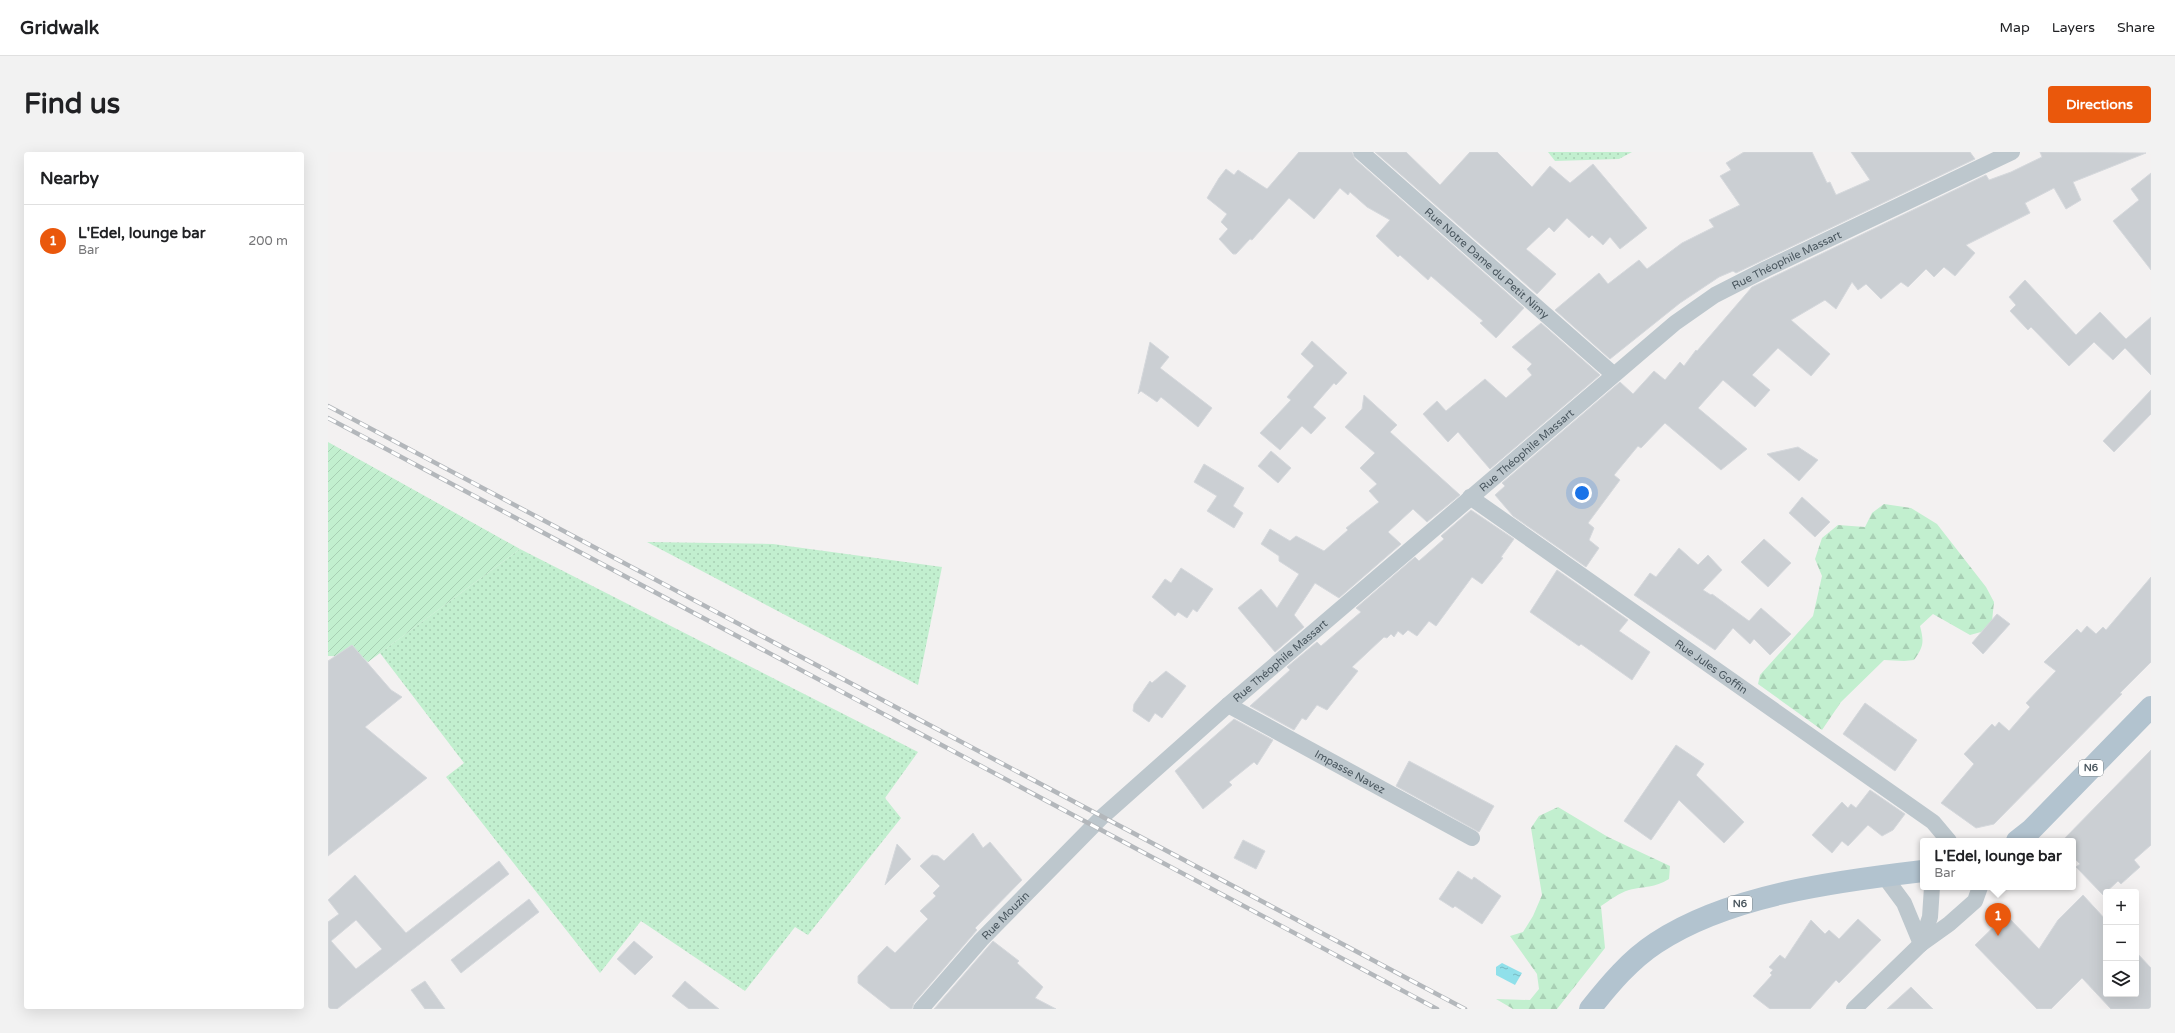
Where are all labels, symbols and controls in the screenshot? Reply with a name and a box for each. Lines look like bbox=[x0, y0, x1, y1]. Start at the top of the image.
text: Gridwalk bbox=[20, 17, 99, 39]
text: Map bbox=[2000, 19, 2030, 36]
text: Layers bbox=[2052, 19, 2095, 36]
text: Share bbox=[2117, 19, 2155, 36]
button: Directions bbox=[2048, 86, 2151, 123]
text: Find us bbox=[24, 87, 120, 121]
text: Nearby bbox=[40, 168, 99, 189]
street label: Rue Notre Dame du Petit Nimy bbox=[1422, 205, 1552, 321]
text: L'Edel, lounge bar bbox=[78, 224, 205, 242]
street label: Rue Théophile Massart bbox=[1729, 228, 1843, 292]
text: 1 bbox=[49, 233, 57, 249]
text: 200 m bbox=[248, 233, 288, 249]
text: Bar bbox=[78, 242, 99, 258]
street label: Rue Théophile Massart bbox=[1476, 406, 1576, 494]
your location bbox=[1572, 483, 1592, 503]
street label: Rue Théophile Massart bbox=[1230, 617, 1330, 705]
street label: Rue Jules Goffin bbox=[1673, 637, 1750, 696]
street label: Impasse Navez bbox=[1313, 747, 1388, 796]
road number: N6 bbox=[2079, 760, 2103, 776]
popup bbox=[1920, 838, 2076, 890]
text: L'Edel, lounge bar bbox=[1934, 847, 2062, 865]
text: Bar bbox=[1934, 865, 1956, 881]
street label: Rue Mouzin bbox=[979, 889, 1032, 942]
map controls bbox=[2103, 889, 2139, 997]
button: + bbox=[2103, 889, 2139, 925]
road number: N6 bbox=[1728, 896, 1752, 912]
pin: 1 bbox=[1985, 903, 2011, 936]
button: − bbox=[2103, 925, 2139, 961]
button: layers bbox=[2103, 961, 2139, 997]

